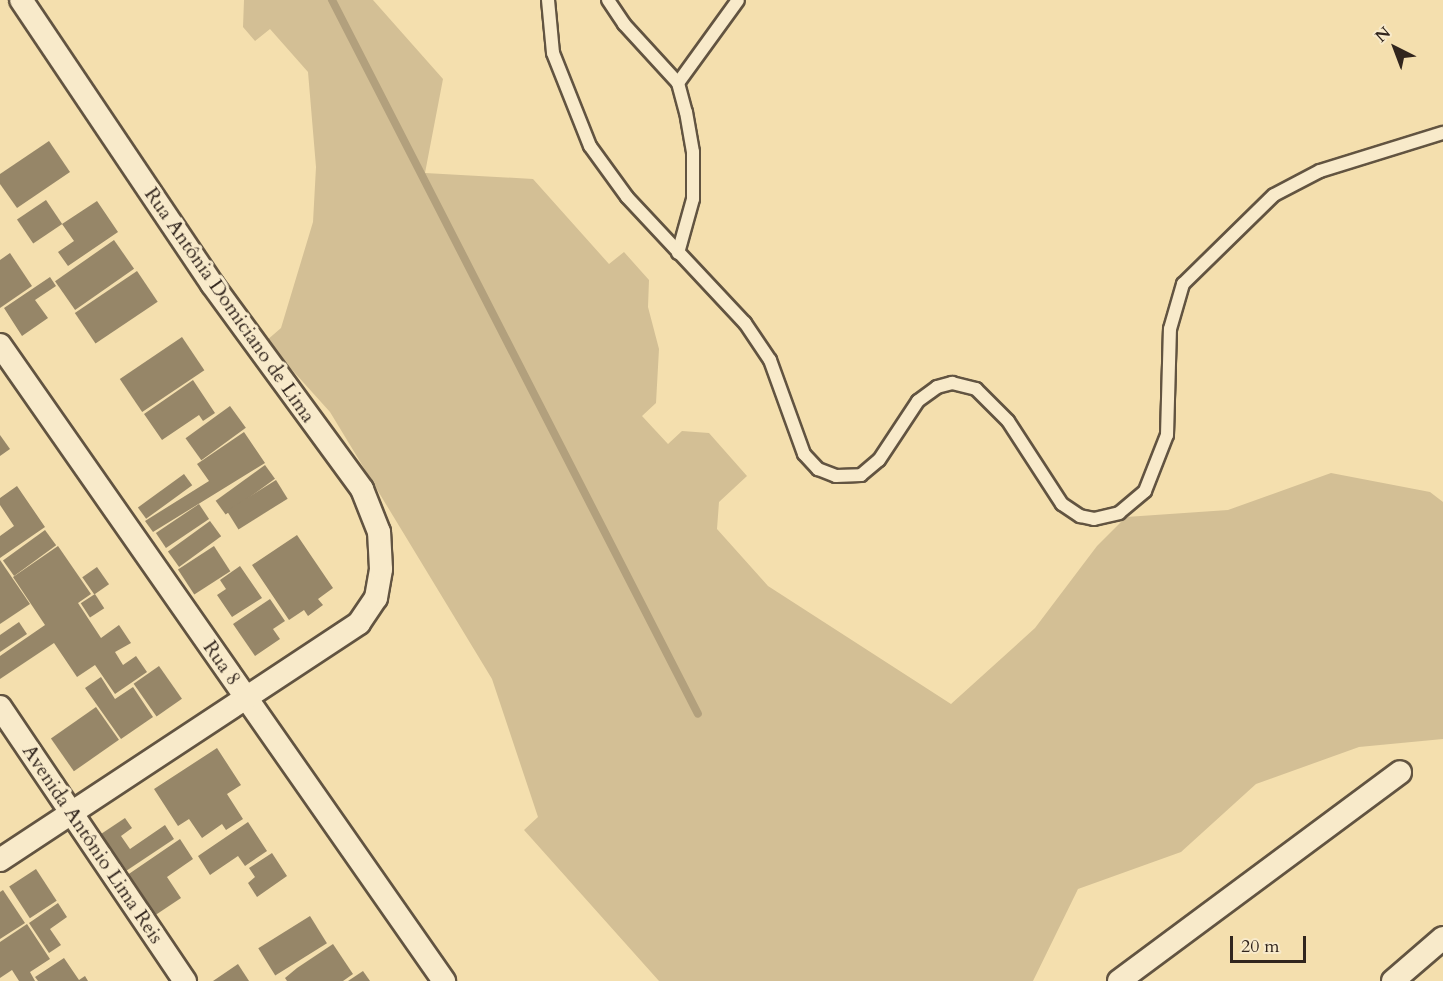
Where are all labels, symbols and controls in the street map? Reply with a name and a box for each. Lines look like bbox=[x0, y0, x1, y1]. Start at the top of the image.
north arrow bbox=[1365, 18, 1425, 78]
text: N bbox=[1370, 22, 1395, 47]
street label: Rua Antônia Domiciano de Lima bbox=[139, 183, 321, 427]
street label: Rua 8 bbox=[198, 636, 246, 690]
street label: Avenida Antônio Lima Reis bbox=[17, 740, 169, 948]
scale bar bbox=[1233, 924, 1310, 962]
text: 20 m bbox=[1241, 934, 1280, 959]

